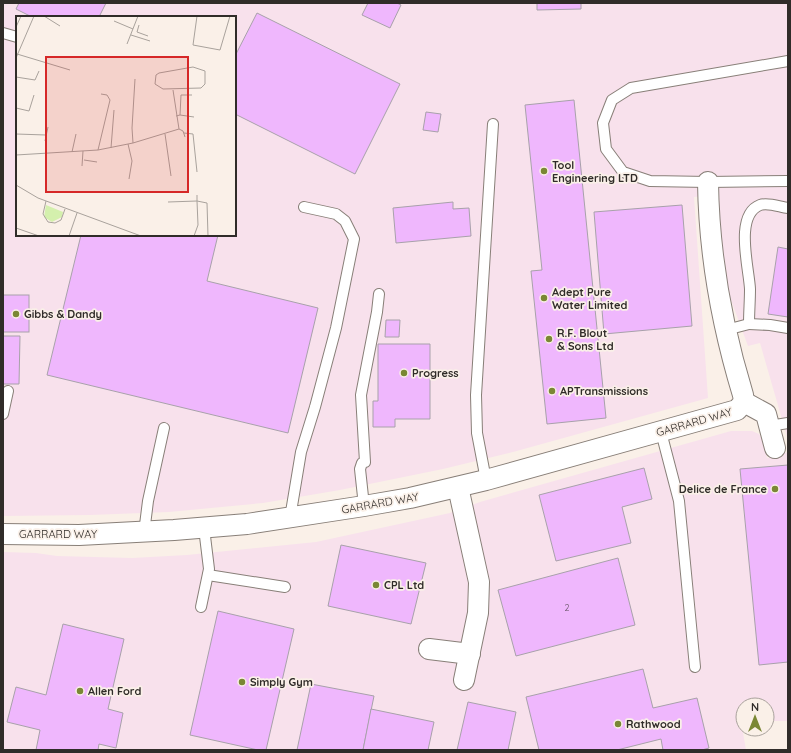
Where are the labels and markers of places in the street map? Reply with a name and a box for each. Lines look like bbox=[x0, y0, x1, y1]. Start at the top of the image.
place label: Tool Engineering LTD bbox=[552, 158, 638, 185]
marker: Tool Engineering LTD bbox=[539, 166, 549, 176]
place label: Adept Pure Water Limited bbox=[552, 285, 627, 312]
marker: Adept Pure Water Limited bbox=[539, 293, 549, 303]
place label: Gibbs & Dandy bbox=[24, 307, 102, 321]
marker: Gibbs & Dandy bbox=[11, 309, 21, 319]
place label: R.F. Blout & Sons Ltd bbox=[557, 326, 614, 353]
marker: R.F. Blout & Sons Ltd bbox=[544, 334, 554, 344]
place label: Progress bbox=[412, 366, 459, 380]
marker: Progress bbox=[399, 368, 409, 378]
place label: APTransmissions bbox=[560, 384, 648, 398]
marker: APTransmissions bbox=[547, 386, 557, 396]
place label: Delice de France bbox=[679, 482, 767, 496]
marker: Delice de France bbox=[770, 484, 780, 494]
place label: CPL Ltd bbox=[384, 578, 424, 592]
marker: CPL Ltd bbox=[371, 580, 381, 590]
place label: Simply Gym bbox=[250, 675, 313, 689]
marker: Simply Gym bbox=[237, 677, 247, 687]
place label: Allen Ford bbox=[88, 684, 141, 698]
marker: Allen Ford bbox=[75, 686, 85, 696]
place label: Rathwood bbox=[626, 717, 681, 731]
marker: Rathwood bbox=[613, 719, 623, 729]

